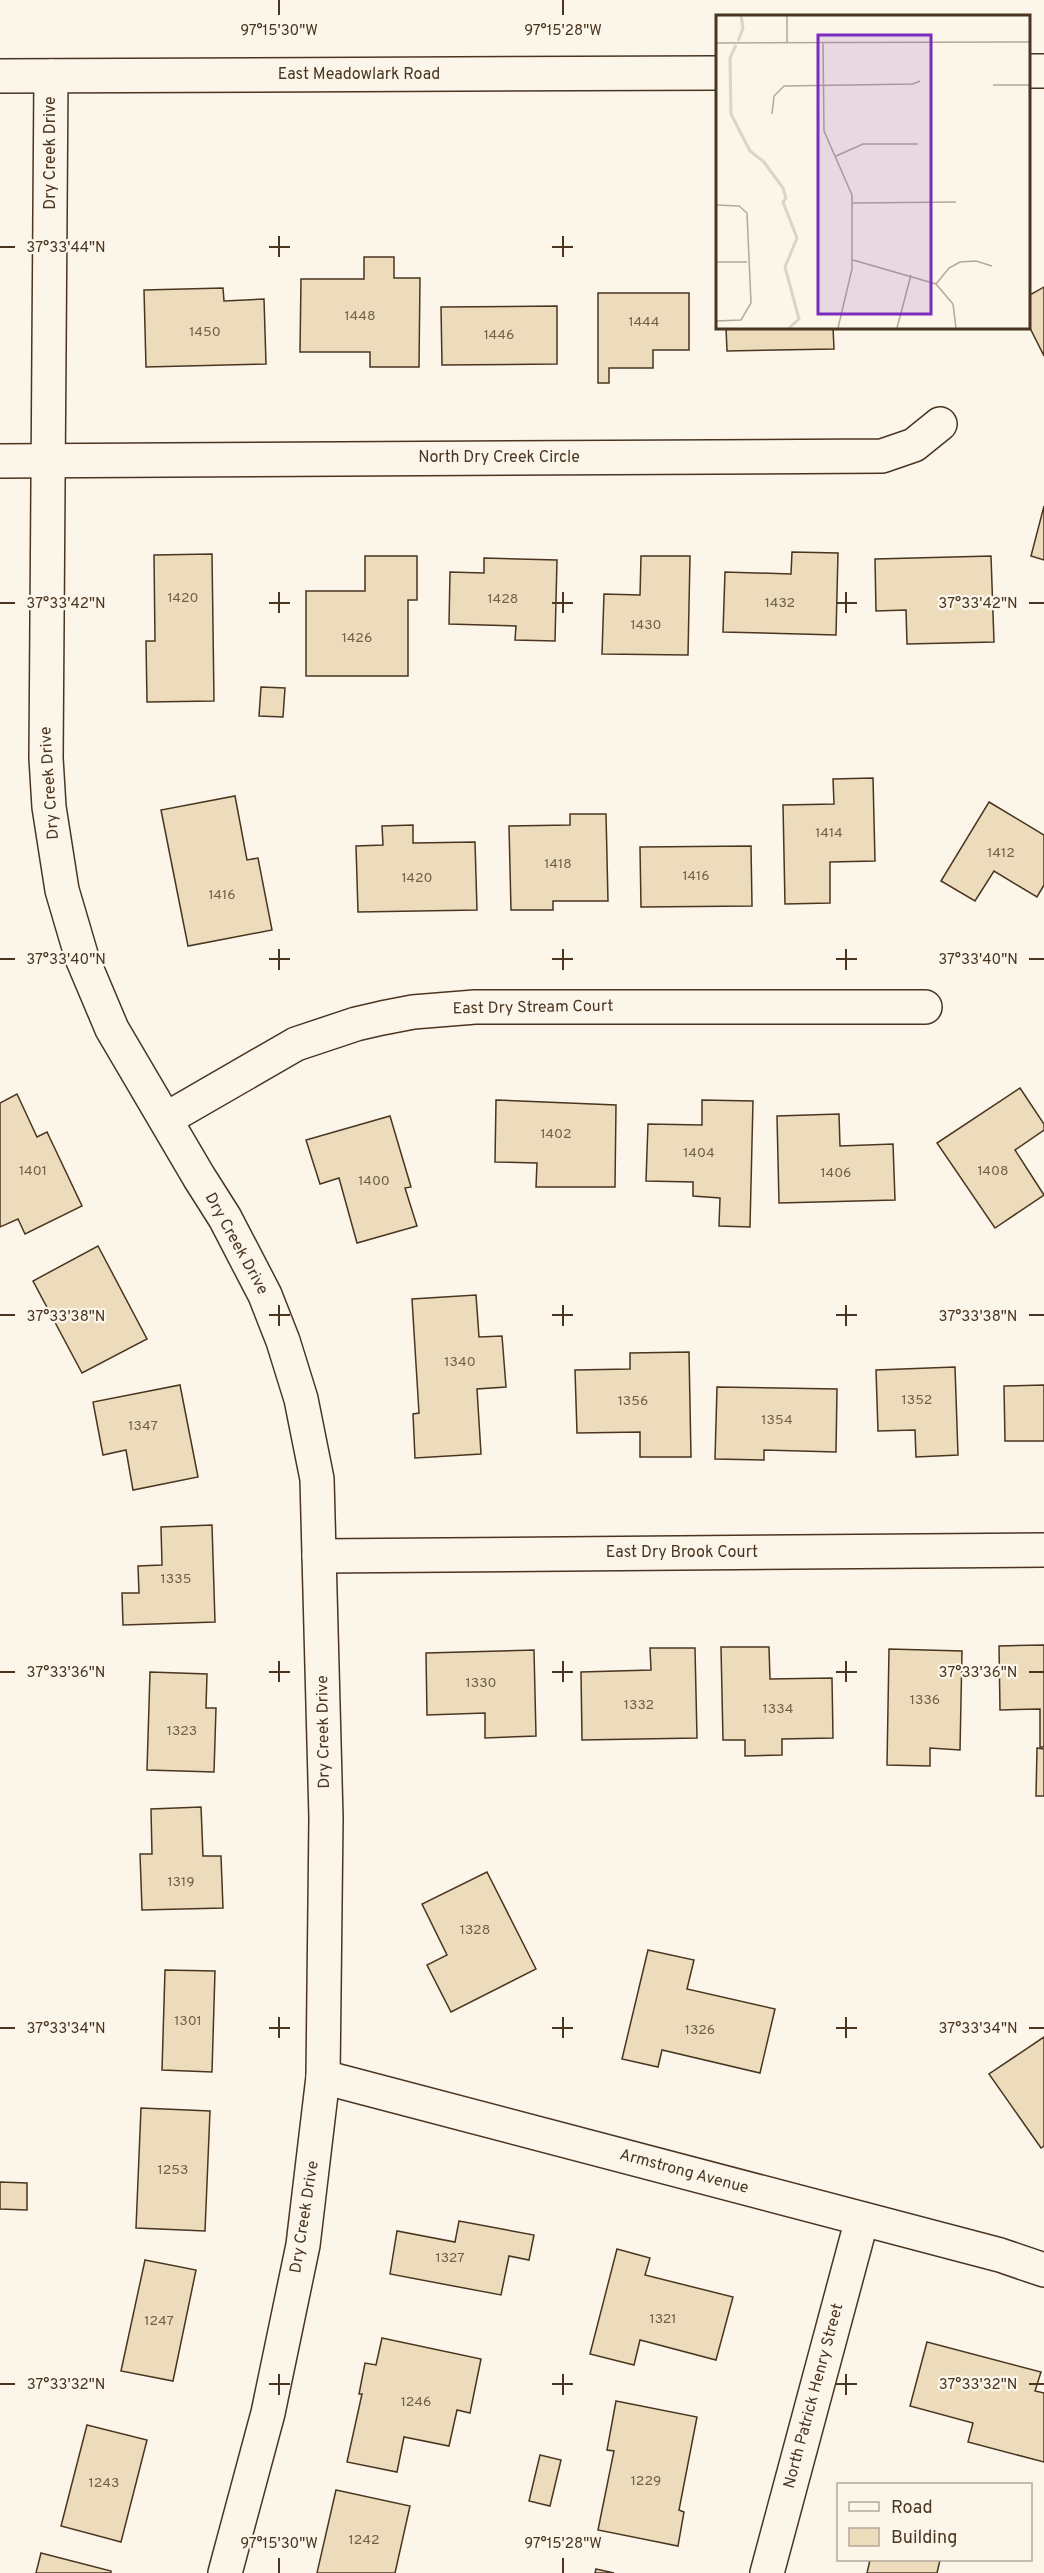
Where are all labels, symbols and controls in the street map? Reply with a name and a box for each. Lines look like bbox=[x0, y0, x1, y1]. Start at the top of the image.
inset map bbox=[716, 15, 1029, 328]
text: 97°15'30"W bbox=[240, 22, 318, 41]
text: 97°15'28"W bbox=[524, 22, 602, 41]
street label: East Meadowlark Road bbox=[278, 65, 440, 85]
street label: Dry Creek Drive bbox=[41, 96, 61, 210]
text: 37°33'44"N bbox=[26, 239, 106, 258]
house number: 1448 bbox=[345, 308, 375, 325]
house number: 1444 bbox=[628, 314, 660, 331]
house number: 1450 bbox=[189, 324, 221, 341]
house number: 1446 bbox=[484, 327, 514, 344]
street label: North Dry Creek Circle bbox=[418, 448, 580, 468]
house number: 1420 bbox=[167, 590, 199, 607]
house number: 1428 bbox=[488, 591, 518, 608]
text: 37°33'42"N bbox=[26, 595, 106, 614]
house number: 1432 bbox=[765, 595, 795, 612]
text: 37°33'42"N bbox=[938, 595, 1018, 614]
house number: 1430 bbox=[631, 617, 661, 634]
house number: 1426 bbox=[342, 630, 372, 647]
street label: Dry Creek Drive bbox=[36, 726, 64, 840]
house number: 1414 bbox=[815, 825, 843, 842]
house number: 1412 bbox=[987, 845, 1015, 862]
house number: 1418 bbox=[544, 856, 572, 873]
house number: 1416 bbox=[682, 868, 710, 885]
house number: 1420 bbox=[401, 870, 433, 887]
house number: 1416 bbox=[208, 887, 236, 904]
text: 37°33'40"N bbox=[26, 951, 106, 970]
text: 37°33'40"N bbox=[938, 951, 1018, 970]
street label: East Dry Stream Court bbox=[452, 997, 614, 1019]
house number: 1402 bbox=[540, 1126, 572, 1143]
house number: 1404 bbox=[683, 1145, 715, 1162]
house number: 1401 bbox=[19, 1163, 47, 1180]
house number: 1408 bbox=[977, 1163, 1009, 1180]
house number: 1406 bbox=[821, 1165, 851, 1182]
house number: 1400 bbox=[358, 1173, 390, 1190]
street label: Dry Creek Drive bbox=[200, 1190, 272, 1298]
text: 37°33'38"N bbox=[27, 1308, 105, 1327]
text: 37°33'38"N bbox=[939, 1308, 1017, 1327]
house number: 1340 bbox=[444, 1354, 476, 1371]
house number: 1352 bbox=[902, 1392, 932, 1409]
house number: 1356 bbox=[618, 1393, 648, 1410]
house number: 1354 bbox=[761, 1412, 793, 1429]
house number: 1347 bbox=[128, 1418, 158, 1435]
street label: East Dry Brook Court bbox=[606, 1543, 758, 1563]
house number: 1335 bbox=[161, 1571, 191, 1588]
text: 37°33'36"N bbox=[27, 1664, 105, 1683]
text: 37°33'36"N bbox=[939, 1664, 1017, 1683]
street label: Dry Creek Drive bbox=[313, 1675, 335, 1789]
house number: 1330 bbox=[466, 1675, 496, 1692]
house number: 1336 bbox=[910, 1692, 940, 1709]
house number: 1332 bbox=[624, 1697, 654, 1714]
house number: 1334 bbox=[763, 1701, 793, 1718]
house number: 1323 bbox=[167, 1723, 197, 1740]
house number: 1319 bbox=[167, 1874, 195, 1891]
house number: 1328 bbox=[460, 1922, 490, 1939]
house number: 1301 bbox=[174, 2013, 202, 2030]
text: 37°33'34"N bbox=[26, 2020, 106, 2039]
text: 37°33'34"N bbox=[938, 2020, 1018, 2039]
house number: 1326 bbox=[685, 2022, 715, 2039]
street label: Armstrong Avenue bbox=[617, 2145, 751, 2199]
street label: Dry Creek Drive bbox=[286, 2159, 324, 2275]
house number: 1253 bbox=[158, 2162, 188, 2179]
house number: 1327 bbox=[435, 2250, 465, 2267]
street label: North Patrick Henry Street bbox=[780, 2301, 848, 2491]
house number: 1321 bbox=[649, 2311, 677, 2328]
house number: 1247 bbox=[144, 2313, 174, 2330]
text: 37°33'32"N bbox=[27, 2376, 105, 2395]
text: 37°33'32"N bbox=[939, 2376, 1017, 2395]
house number: 1246 bbox=[401, 2394, 431, 2411]
house number: 1229 bbox=[631, 2473, 661, 2490]
house number: 1243 bbox=[89, 2475, 119, 2492]
legend bbox=[837, 2483, 1032, 2561]
text: Road bbox=[891, 2497, 933, 2520]
text: Building bbox=[891, 2527, 957, 2550]
house number: 1242 bbox=[349, 2532, 379, 2549]
text: 97°15'30"W bbox=[240, 2535, 318, 2554]
text: 97°15'28"W bbox=[524, 2535, 602, 2554]

